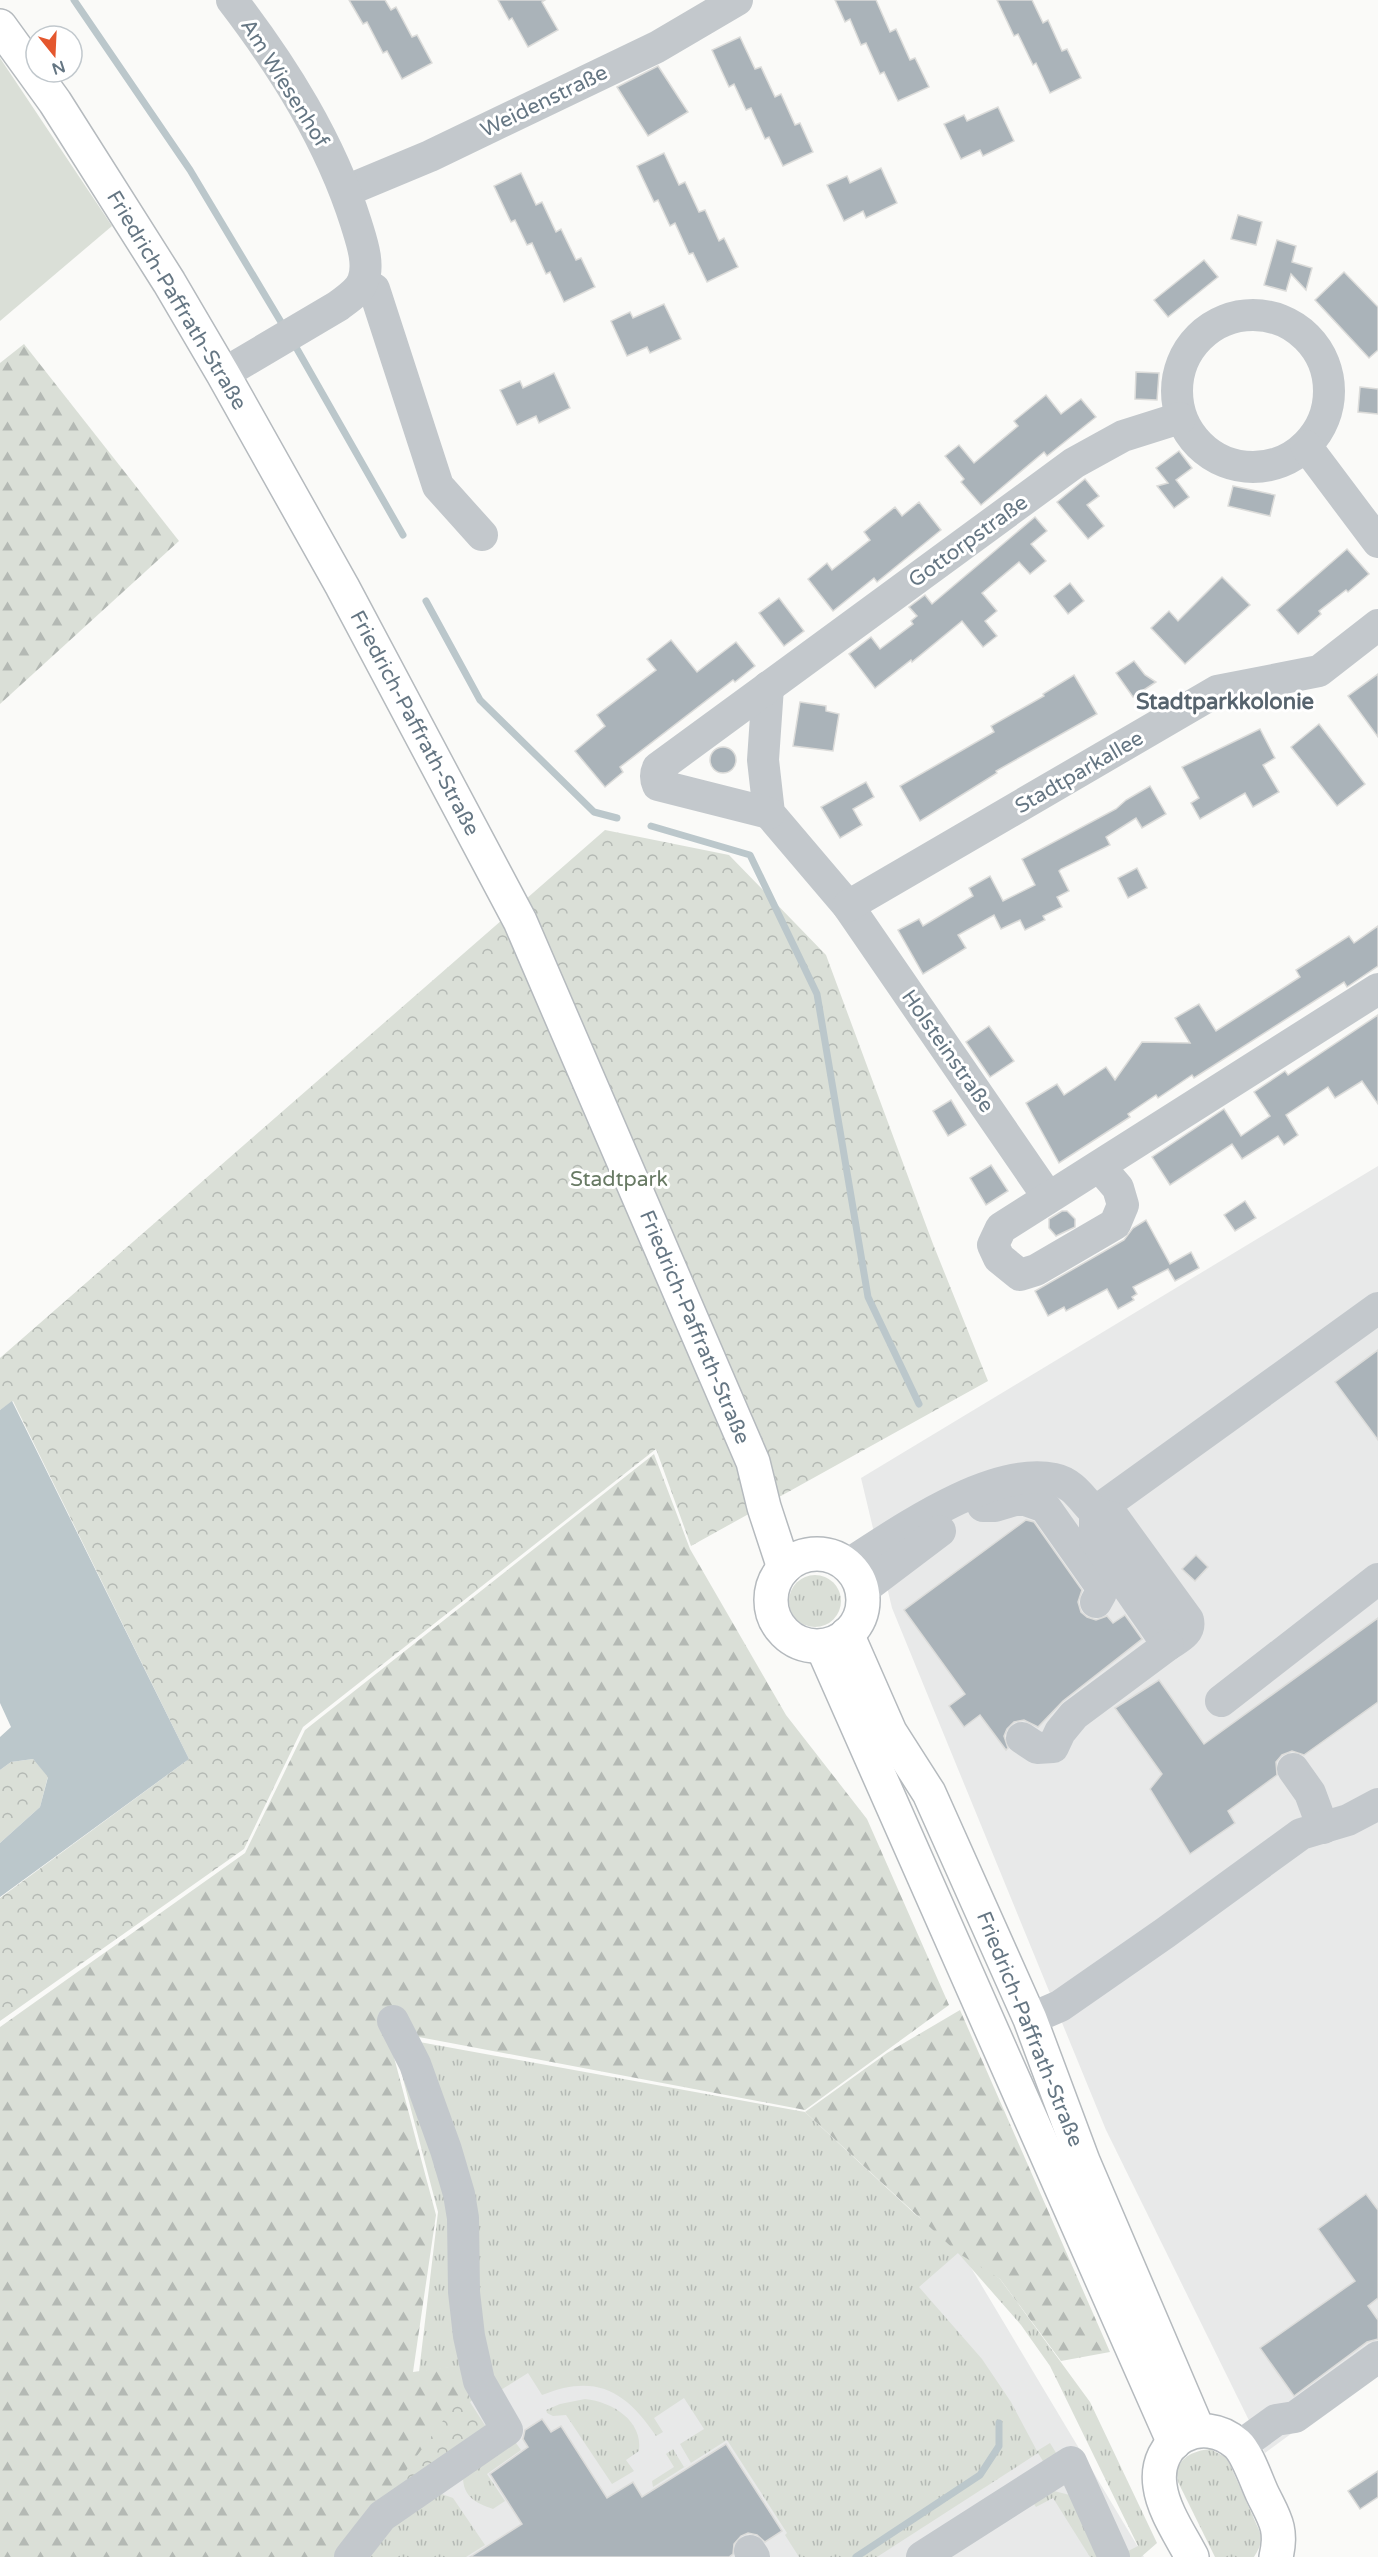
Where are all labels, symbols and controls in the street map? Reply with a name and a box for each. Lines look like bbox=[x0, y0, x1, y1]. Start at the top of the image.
street label: Am Wiesenhof bbox=[235, 14, 334, 152]
north arrow bbox=[24, 24, 84, 84]
text: N bbox=[49, 56, 68, 79]
street label: Weidenstraße bbox=[477, 60, 612, 143]
street label: Friedrich-Paffrath-Straße bbox=[101, 186, 252, 415]
street label: Gottorpstraße bbox=[904, 490, 1033, 593]
street label: Friedrich-Paffrath-Straße bbox=[345, 606, 485, 840]
district label: Stadtparkkolonie bbox=[1136, 689, 1314, 715]
street label: Stadtparkallee bbox=[1011, 726, 1148, 819]
street label: Holsteinstraße bbox=[896, 985, 999, 1117]
park label: Stadtpark bbox=[570, 1167, 668, 1192]
street label: Friedrich-Paffrath-Straße bbox=[634, 1207, 755, 1448]
street label: Friedrich-Paffrath-Straße bbox=[971, 1908, 1088, 2150]

